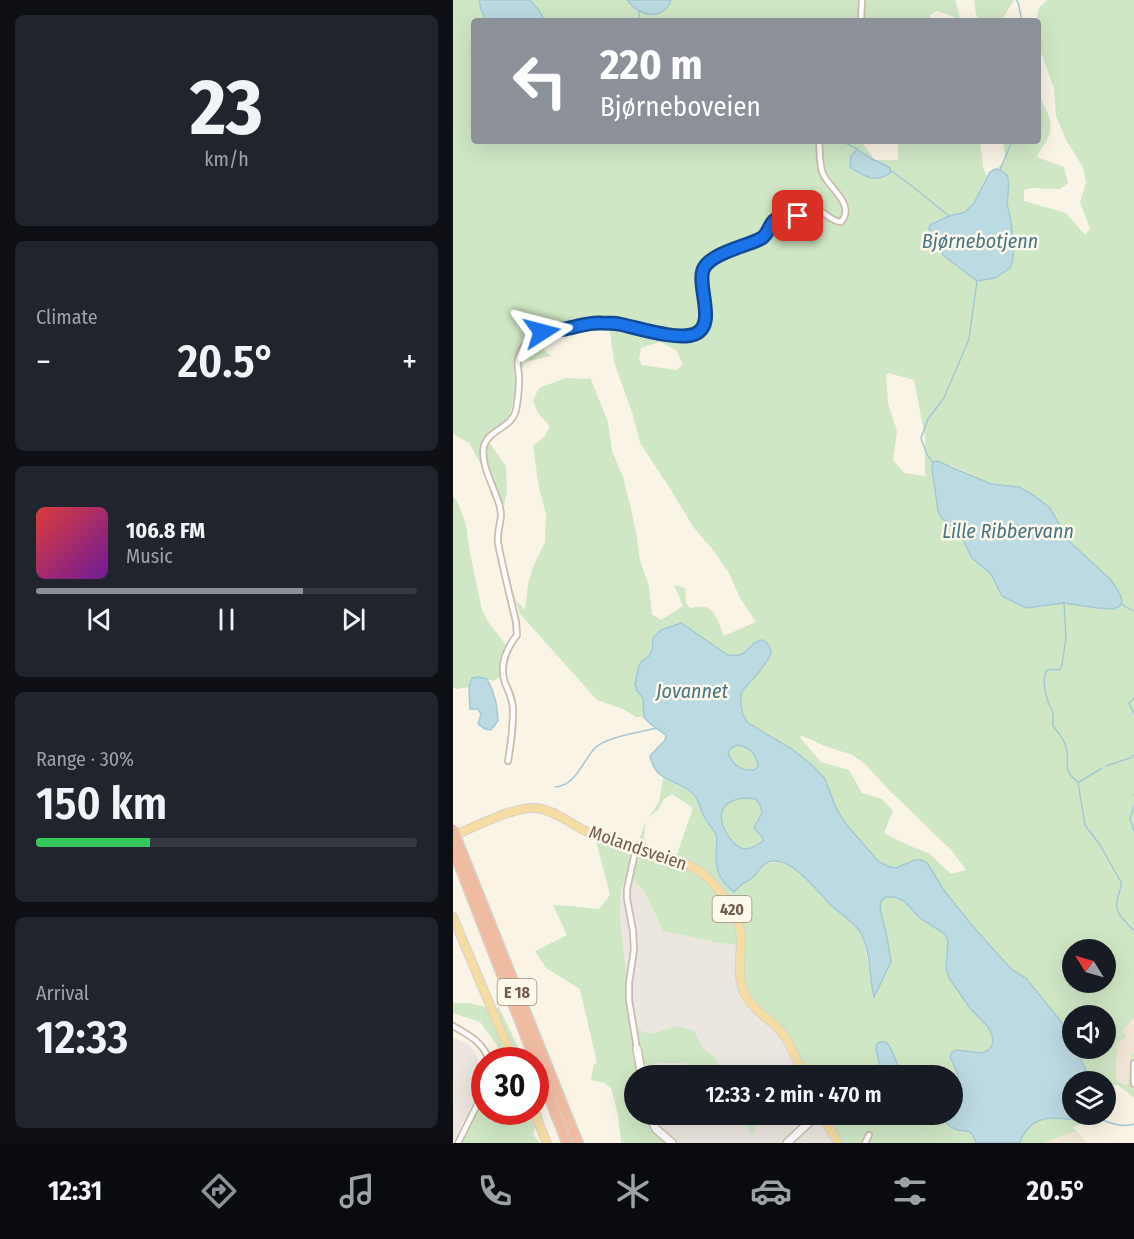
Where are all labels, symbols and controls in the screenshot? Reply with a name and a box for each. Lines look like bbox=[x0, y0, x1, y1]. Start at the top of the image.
text: 220 m bbox=[600, 40, 703, 90]
icon: left bbox=[501, 42, 579, 120]
text: 23 bbox=[190, 61, 263, 155]
text: Bjørneboveien bbox=[600, 91, 761, 123]
text: km/h bbox=[204, 147, 249, 171]
pin bbox=[772, 190, 823, 241]
icon: arrive bbox=[781, 199, 814, 232]
water label: Bjørnebotjenn bbox=[922, 229, 1038, 253]
position arrow bbox=[510, 300, 574, 364]
text: Climate bbox=[36, 305, 98, 329]
text: 20.5° bbox=[177, 335, 275, 389]
text: − bbox=[36, 342, 51, 382]
text: + bbox=[402, 342, 417, 382]
text: 106.8 FM bbox=[126, 517, 205, 544]
water label: Lille Ribbervann bbox=[942, 519, 1074, 543]
text: Music bbox=[126, 544, 173, 568]
icon: previous bbox=[83, 603, 116, 636]
icon: pause bbox=[210, 603, 243, 636]
icon: next bbox=[337, 603, 370, 636]
water label: Jovannet bbox=[655, 679, 728, 703]
text: Range · 30% bbox=[36, 747, 134, 771]
text: 150 km bbox=[36, 777, 167, 831]
street label: Molandsveien bbox=[586, 821, 690, 875]
road number: 420 bbox=[713, 896, 751, 922]
north arrow bbox=[1062, 939, 1116, 993]
map controls bbox=[1062, 939, 1116, 1125]
road number: E 18 bbox=[497, 979, 537, 1005]
text: Arrival bbox=[36, 981, 89, 1005]
button: sound bbox=[1062, 1005, 1116, 1059]
text: 12:33 bbox=[36, 1011, 128, 1065]
speed limit sign: 30 bbox=[471, 1047, 549, 1125]
button: layers bbox=[1062, 1071, 1116, 1125]
text: 12:33 · 2 min · 470 m bbox=[705, 1081, 882, 1108]
icon: directions bbox=[198, 1170, 240, 1212]
icon: music bbox=[336, 1170, 378, 1212]
icon: phone bbox=[474, 1170, 516, 1212]
icon: climate bbox=[612, 1170, 654, 1212]
icon: car bbox=[750, 1170, 792, 1212]
icon: filters bbox=[889, 1170, 931, 1212]
text: 12:31 bbox=[48, 1175, 102, 1207]
text: 20.5° bbox=[1027, 1175, 1086, 1207]

